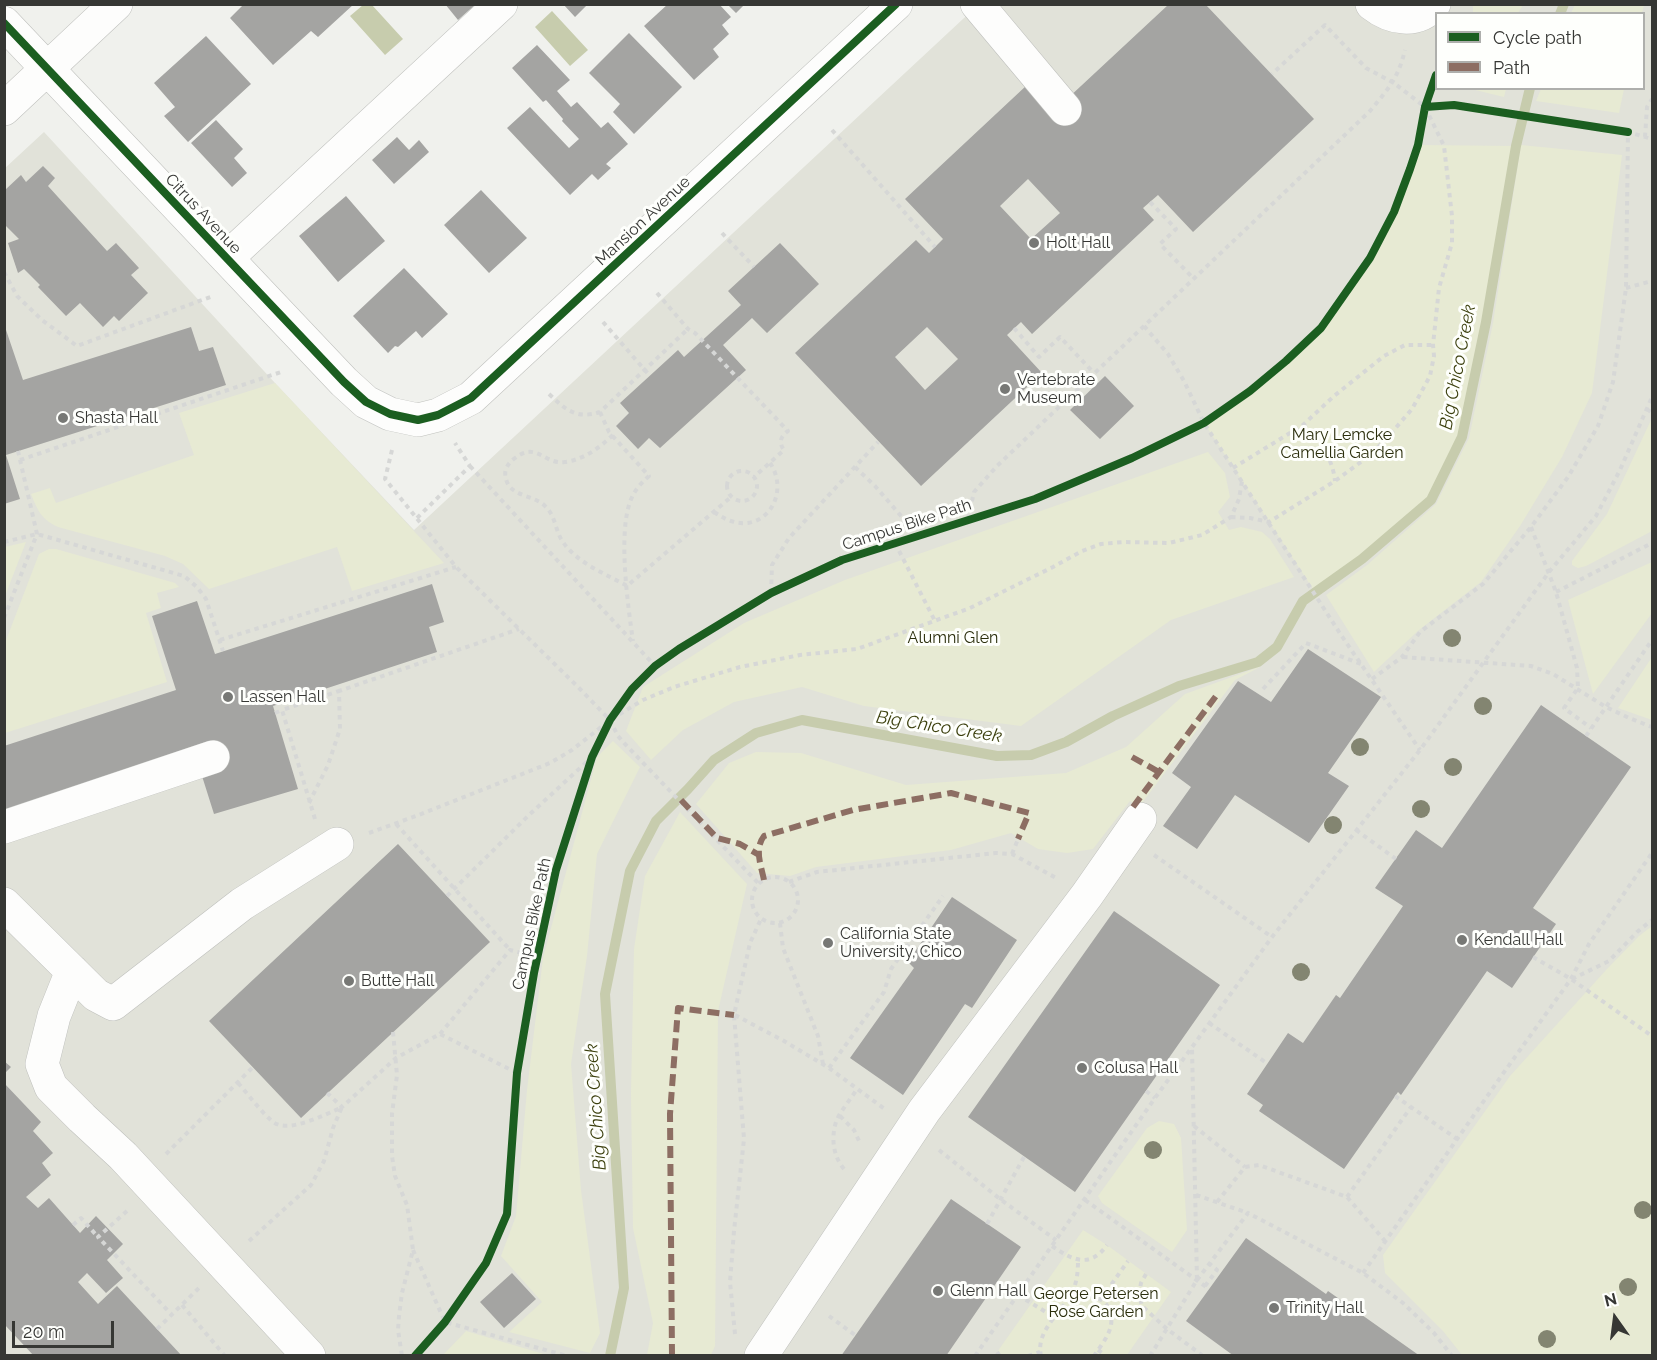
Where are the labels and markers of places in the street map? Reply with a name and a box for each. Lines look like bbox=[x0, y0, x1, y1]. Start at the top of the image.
place label: Holt Hall bbox=[1046, 233, 1110, 253]
marker: Holt Hall bbox=[1027, 236, 1041, 250]
place label: Vertebrate Museum bbox=[1017, 370, 1095, 408]
marker: Vertebrate Museum bbox=[998, 382, 1012, 396]
place label: Shasta Hall bbox=[75, 408, 158, 428]
marker: Shasta Hall bbox=[56, 411, 70, 425]
place label: Lassen Hall bbox=[240, 687, 325, 707]
marker: Lassen Hall bbox=[221, 690, 235, 704]
place label: California State University, Chico bbox=[840, 924, 962, 962]
place label: Kendall Hall bbox=[1474, 930, 1563, 950]
marker: Kendall Hall bbox=[1455, 933, 1469, 947]
marker: California State University, Chico bbox=[821, 936, 835, 950]
place label: Butte Hall bbox=[361, 971, 434, 991]
marker: Butte Hall bbox=[342, 974, 356, 988]
place label: Colusa Hall bbox=[1094, 1058, 1178, 1078]
marker: Colusa Hall bbox=[1075, 1061, 1089, 1075]
place label: Glenn Hall bbox=[950, 1281, 1027, 1301]
marker: Glenn Hall bbox=[931, 1284, 945, 1298]
place label: Trinity Hall bbox=[1286, 1298, 1364, 1318]
marker: Trinity Hall bbox=[1267, 1301, 1281, 1315]

